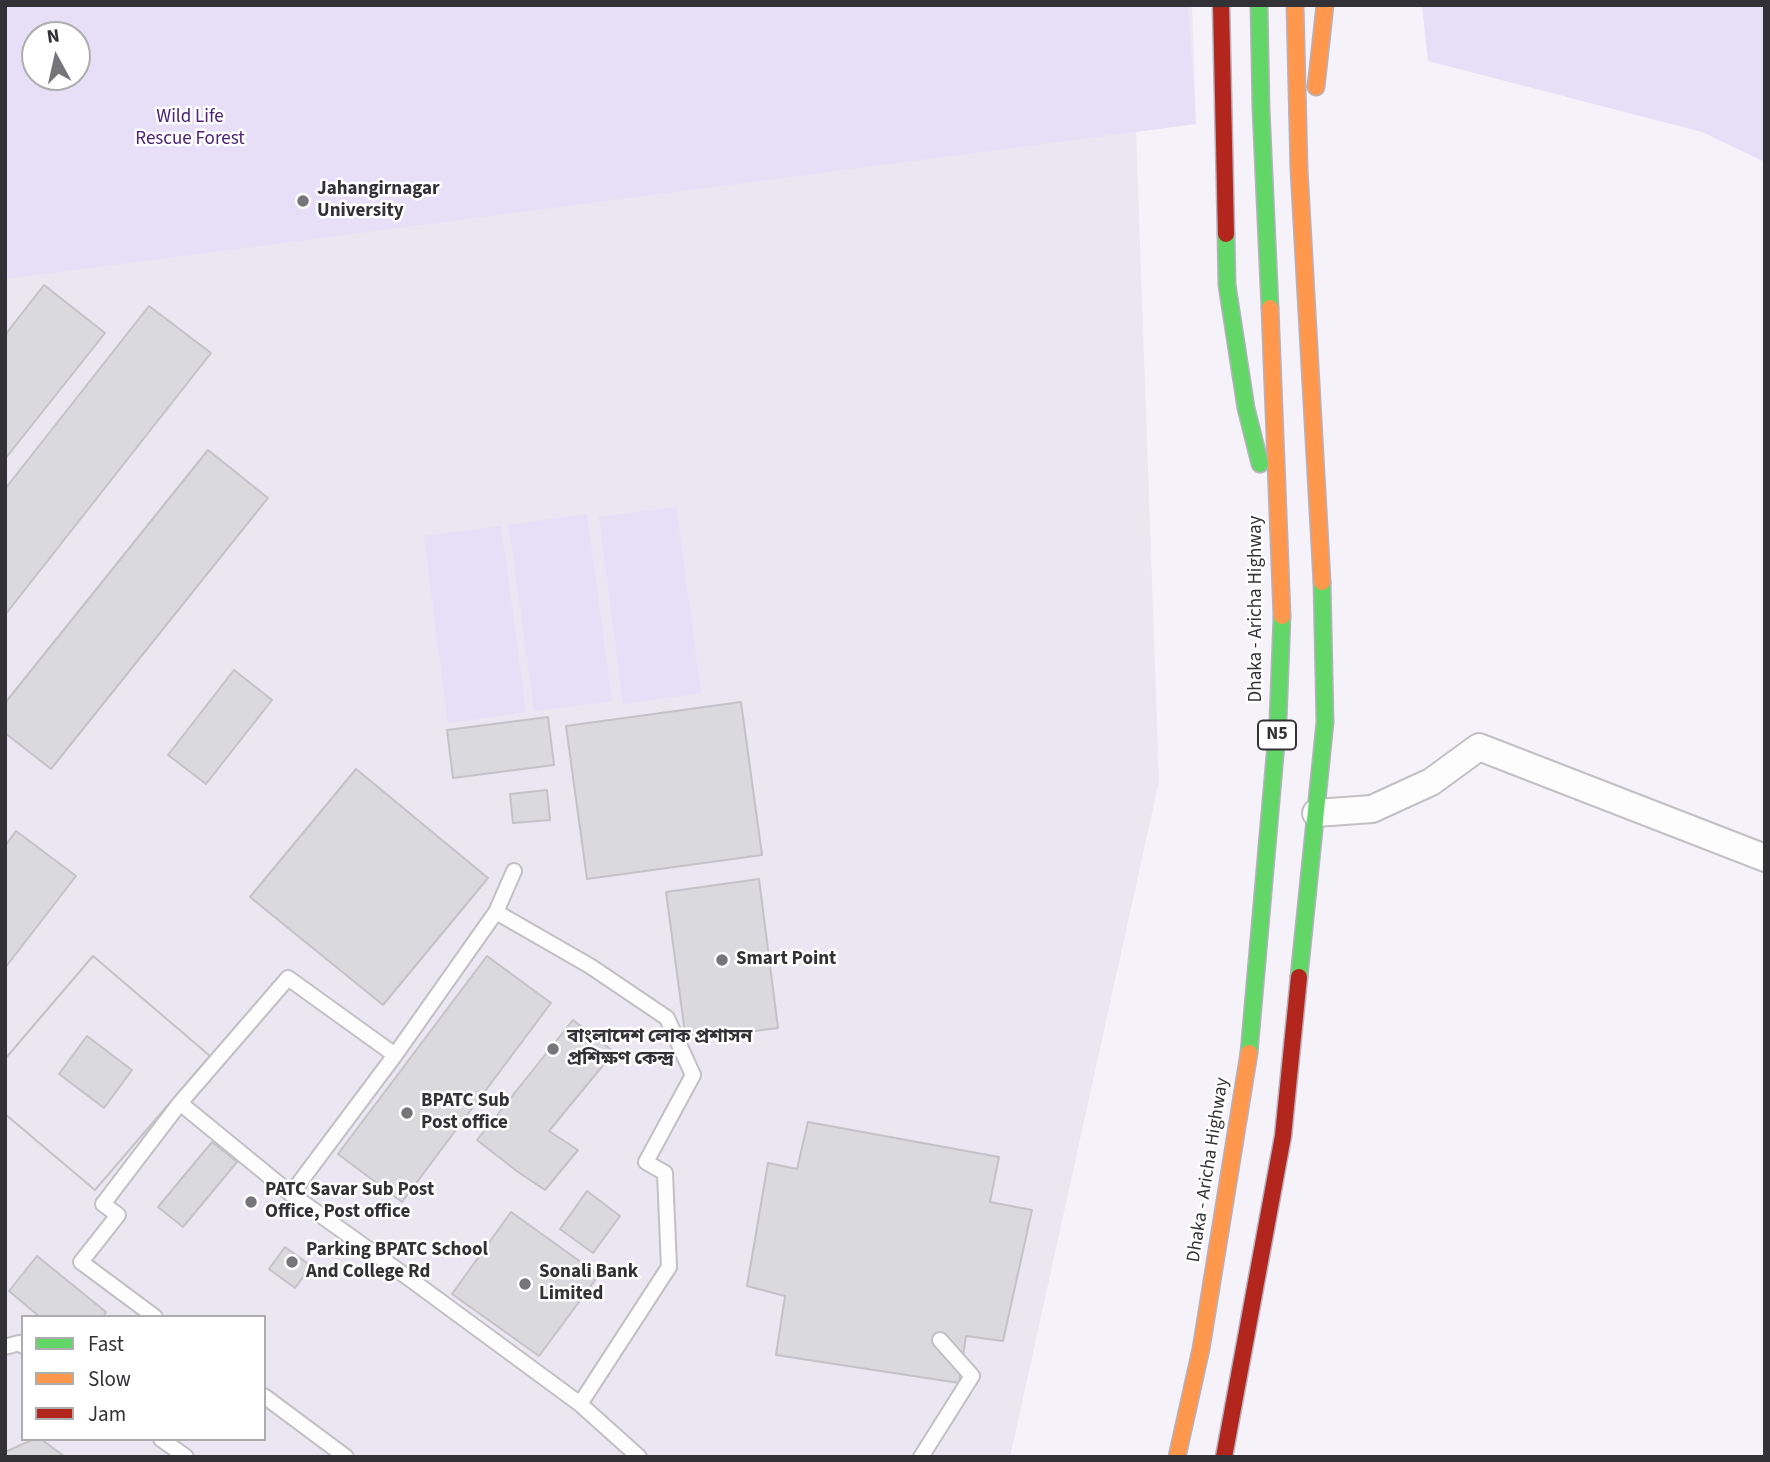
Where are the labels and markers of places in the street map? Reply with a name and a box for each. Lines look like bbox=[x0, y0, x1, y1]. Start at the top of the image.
place label: Jahangirnagar University bbox=[317, 179, 440, 223]
marker: Jahangirnagar University bbox=[295, 193, 311, 209]
place label: Smart Point bbox=[736, 949, 836, 971]
marker: Smart Point bbox=[714, 952, 730, 968]
place label: বাংলাদেশ লোক প্রশাসন প্রশিক্ষণ কেন্দ্র bbox=[567, 1027, 752, 1071]
marker: বাংলাদেশ লোক প্রশাসন প্রশিক্ষণ কেন্দ্র bbox=[545, 1041, 561, 1057]
place label: BPATC Sub Post office bbox=[421, 1091, 510, 1135]
marker: BPATC Sub Post office bbox=[399, 1105, 415, 1121]
place label: PATC Savar Sub Post Office, Post office bbox=[265, 1180, 434, 1224]
marker: PATC Savar Sub Post Office, Post office bbox=[243, 1194, 259, 1210]
place label: Parking BPATC School And College Rd bbox=[306, 1240, 488, 1284]
marker: Parking BPATC School And College Rd bbox=[284, 1254, 300, 1270]
place label: Sonali Bank Limited bbox=[539, 1262, 638, 1306]
marker: Sonali Bank Limited bbox=[517, 1276, 533, 1292]

